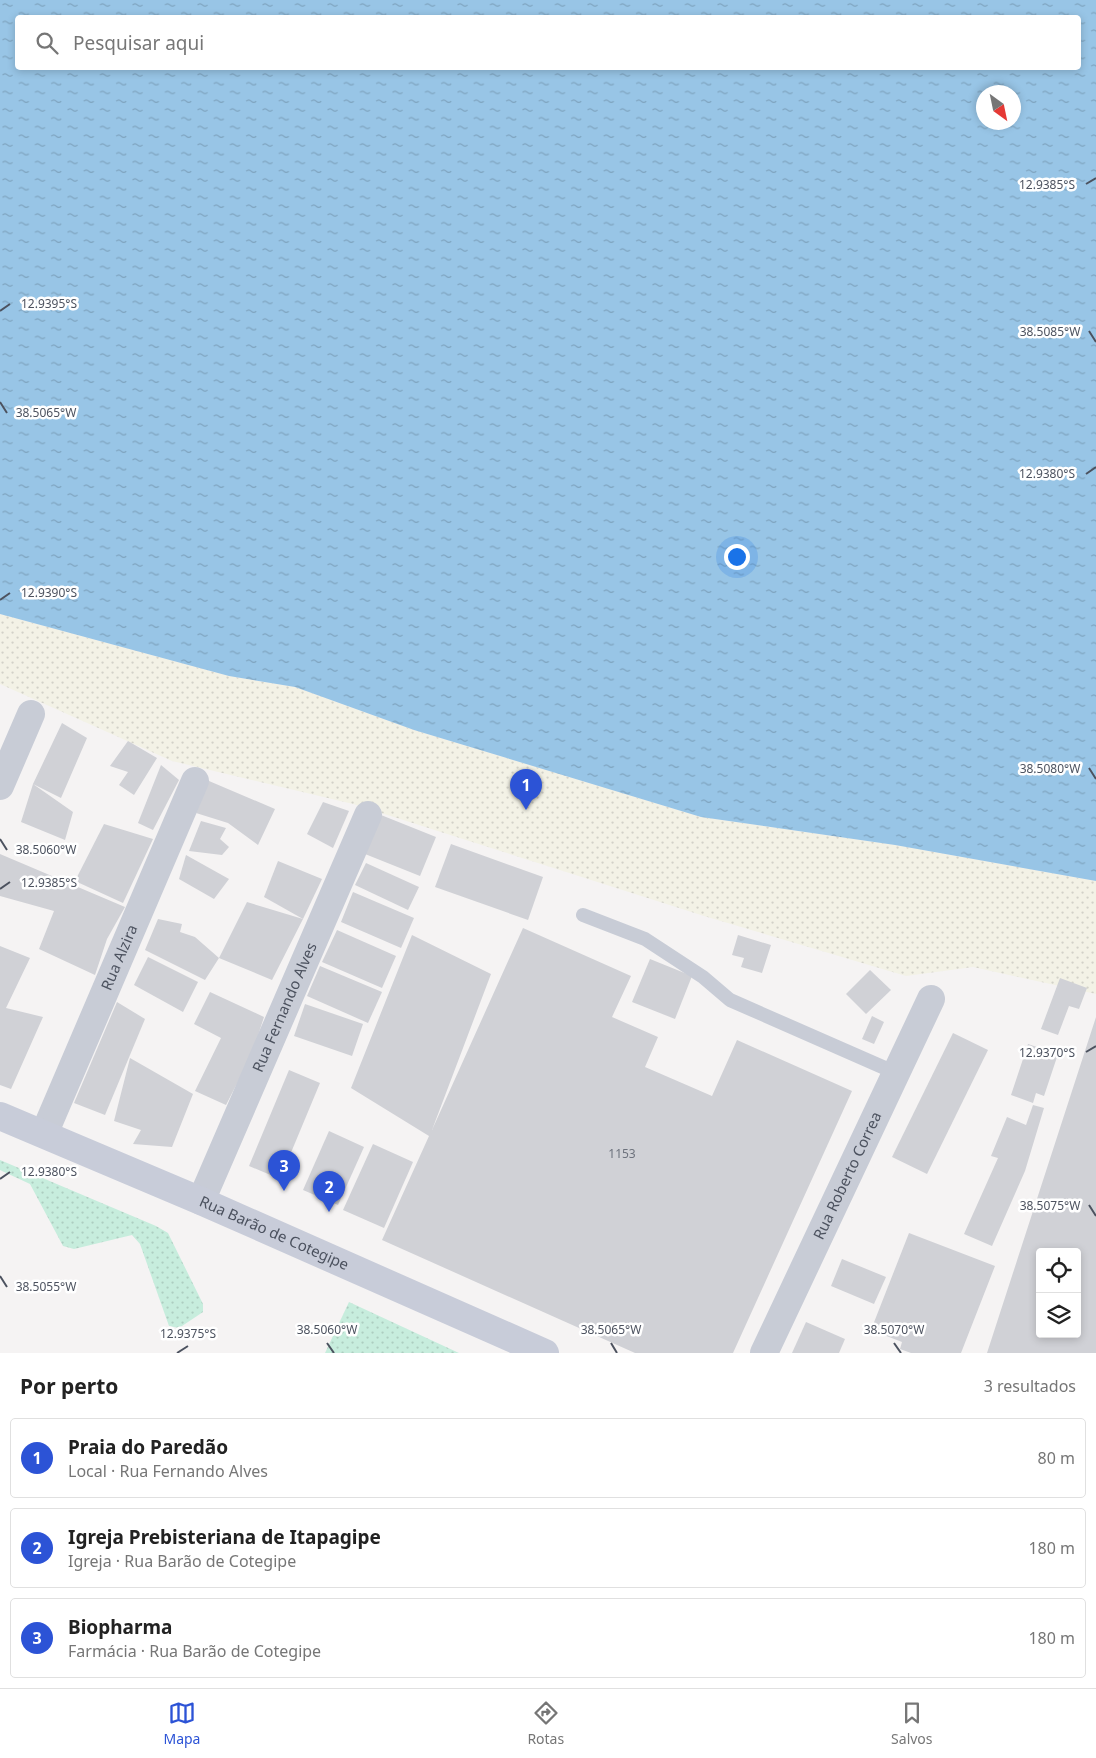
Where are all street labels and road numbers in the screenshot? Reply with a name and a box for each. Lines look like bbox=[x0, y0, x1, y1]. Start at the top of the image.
street label: Rua Alzira bbox=[96, 921, 141, 993]
street label: Rua Fernando Alves bbox=[247, 939, 321, 1075]
street label: Rua Roberto Correa bbox=[808, 1108, 885, 1243]
street label: Rua Barão de Cotegipe bbox=[197, 1191, 352, 1274]

